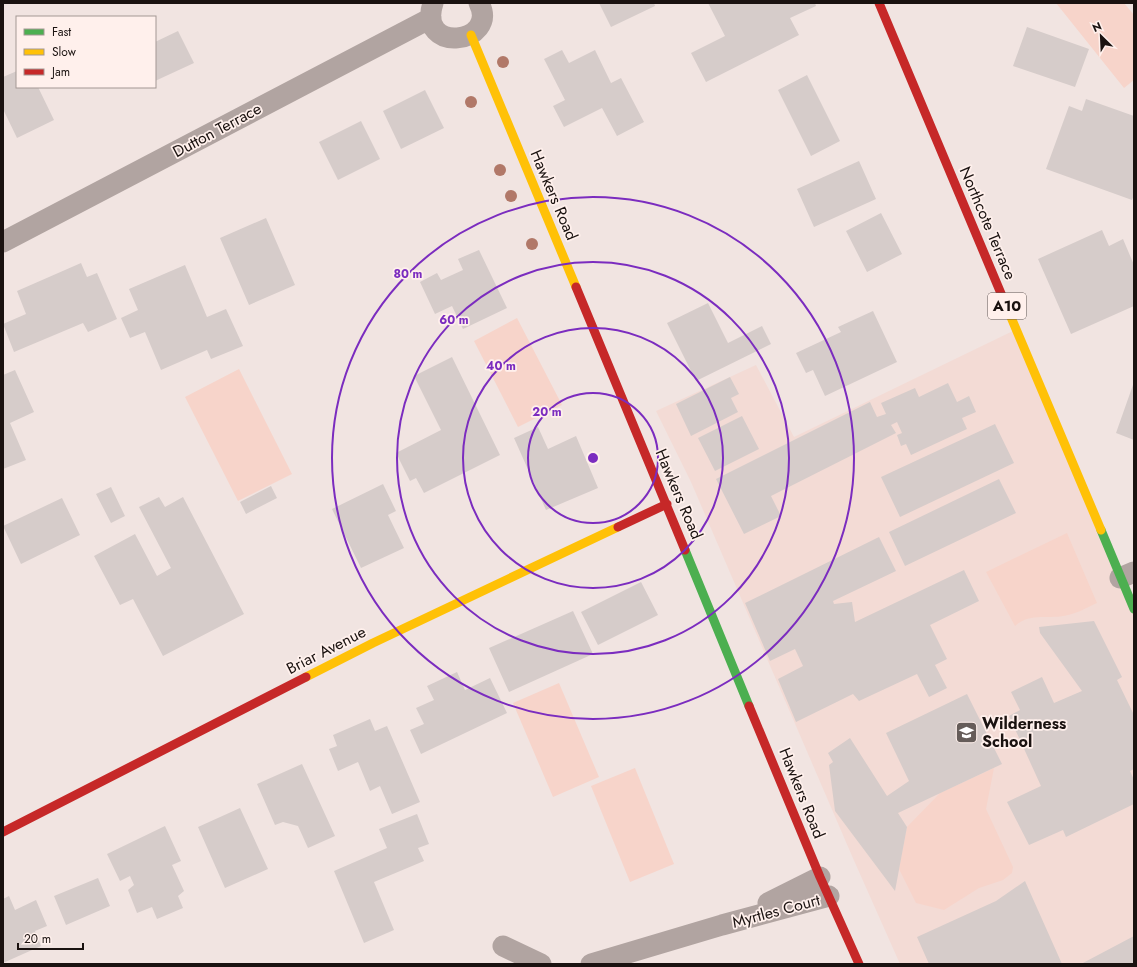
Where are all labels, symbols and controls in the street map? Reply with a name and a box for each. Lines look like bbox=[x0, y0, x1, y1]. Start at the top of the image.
legend bbox=[16, 16, 156, 88]
north arrow bbox=[1081, 16, 1121, 56]
text: N bbox=[1090, 18, 1104, 36]
text: Fast bbox=[52, 23, 71, 41]
text: Slow bbox=[52, 43, 77, 61]
text: Jam bbox=[50, 63, 70, 81]
street label: Dutton Terrace bbox=[169, 97, 265, 163]
street label: Hawkers Road bbox=[525, 146, 583, 244]
street label: Northcote Terrace bbox=[954, 163, 1022, 283]
text: 80 m bbox=[394, 265, 423, 283]
road number: A10 bbox=[988, 293, 1026, 319]
text: 60 m bbox=[439, 311, 469, 329]
text: 40 m bbox=[486, 357, 516, 375]
text: 20 m bbox=[532, 403, 562, 421]
street label: Hawkers Road bbox=[650, 445, 708, 543]
centre of rings bbox=[586, 451, 600, 465]
street label: Briar Avenue bbox=[282, 620, 370, 680]
place label: Wilderness School bbox=[982, 712, 1066, 753]
school or university icon: Wilderness School bbox=[953, 719, 979, 745]
street label: Hawkers Road bbox=[773, 744, 831, 842]
street label: Myrtles Court bbox=[730, 888, 823, 934]
scale bar bbox=[18, 925, 83, 951]
text: 20 m bbox=[24, 930, 51, 948]

